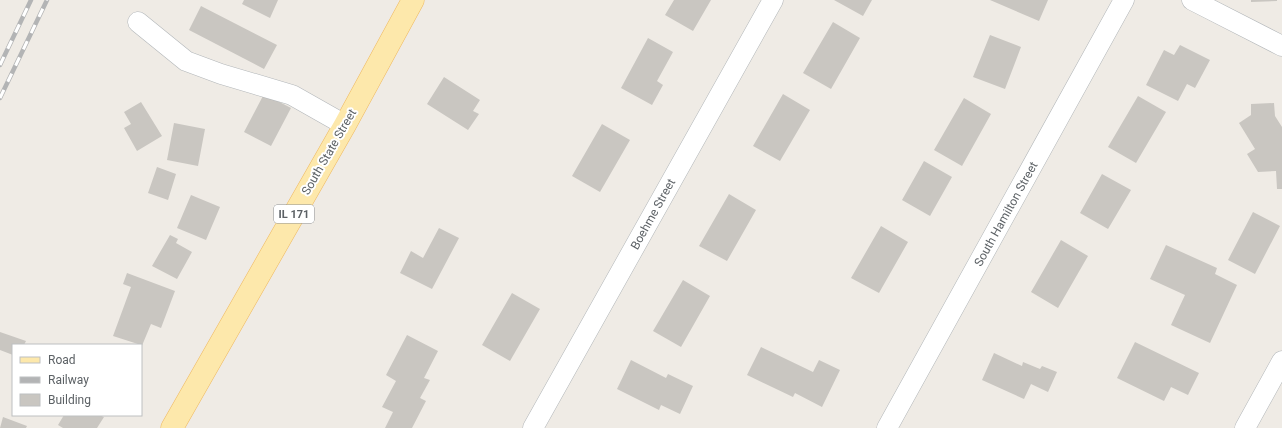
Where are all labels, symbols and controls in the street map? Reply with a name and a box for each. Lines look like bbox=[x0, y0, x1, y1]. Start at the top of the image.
street label: South State Street bbox=[299, 107, 359, 197]
street label: South Hamilton Street bbox=[971, 159, 1041, 269]
street label: Boehme Street bbox=[628, 176, 678, 252]
road number: IL 171 bbox=[274, 205, 314, 223]
legend bbox=[12, 344, 142, 416]
text: Road bbox=[48, 353, 76, 367]
text: Railway bbox=[48, 373, 89, 387]
text: Building bbox=[48, 393, 91, 407]

